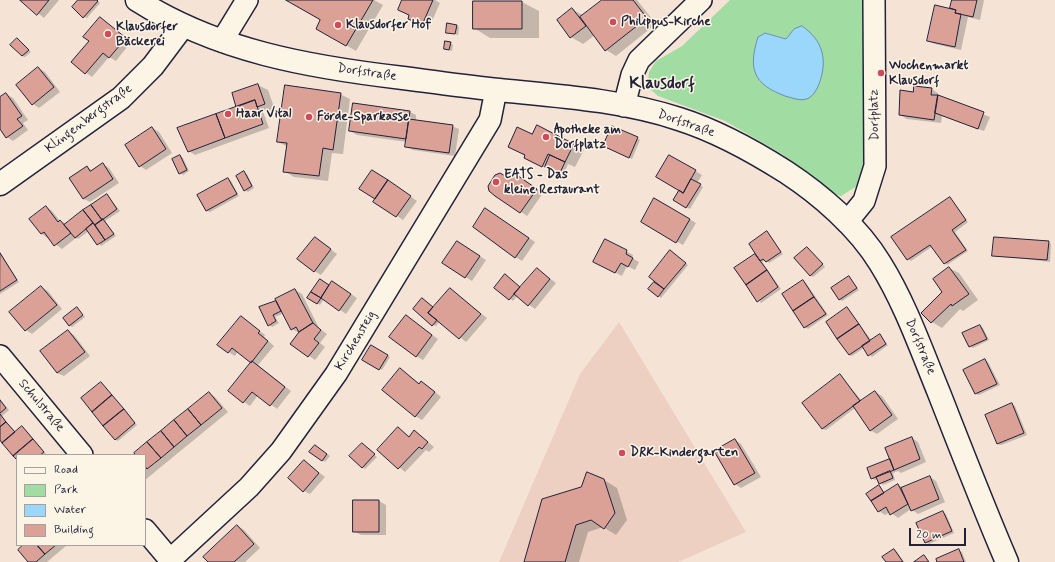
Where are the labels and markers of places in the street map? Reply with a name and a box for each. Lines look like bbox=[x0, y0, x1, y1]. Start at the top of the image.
place label: Philippus-Kirche bbox=[621, 14, 711, 30]
place label: Klausdorfer Hof bbox=[346, 17, 431, 33]
marker: Philippus-Kirche bbox=[608, 17, 618, 27]
place label: Klausdorfer Bäckerei bbox=[116, 19, 178, 50]
marker: Klausdorfer Hof bbox=[333, 20, 343, 30]
marker: Klausdorfer Bäckerei bbox=[103, 29, 113, 39]
place label: Wochenmarkt Klausdorf bbox=[889, 58, 968, 89]
marker: Wochenmarkt Klausdorf bbox=[876, 68, 886, 78]
place label: Haar Vital bbox=[236, 106, 291, 122]
marker: Haar Vital bbox=[223, 109, 233, 119]
place label: Förde-Sparkasse bbox=[317, 109, 409, 125]
marker: Förde-Sparkasse bbox=[304, 112, 314, 122]
place label: Apotheke am Dorfplatz bbox=[554, 122, 621, 153]
marker: Apotheke am Dorfplatz bbox=[541, 132, 551, 142]
place label: EATS - Das kleine Restaurant bbox=[504, 167, 600, 198]
marker: EATS - Das kleine Restaurant bbox=[491, 177, 501, 187]
place label: DRK-Kindergarten bbox=[630, 445, 738, 461]
marker: DRK-Kindergarten bbox=[617, 448, 627, 458]

